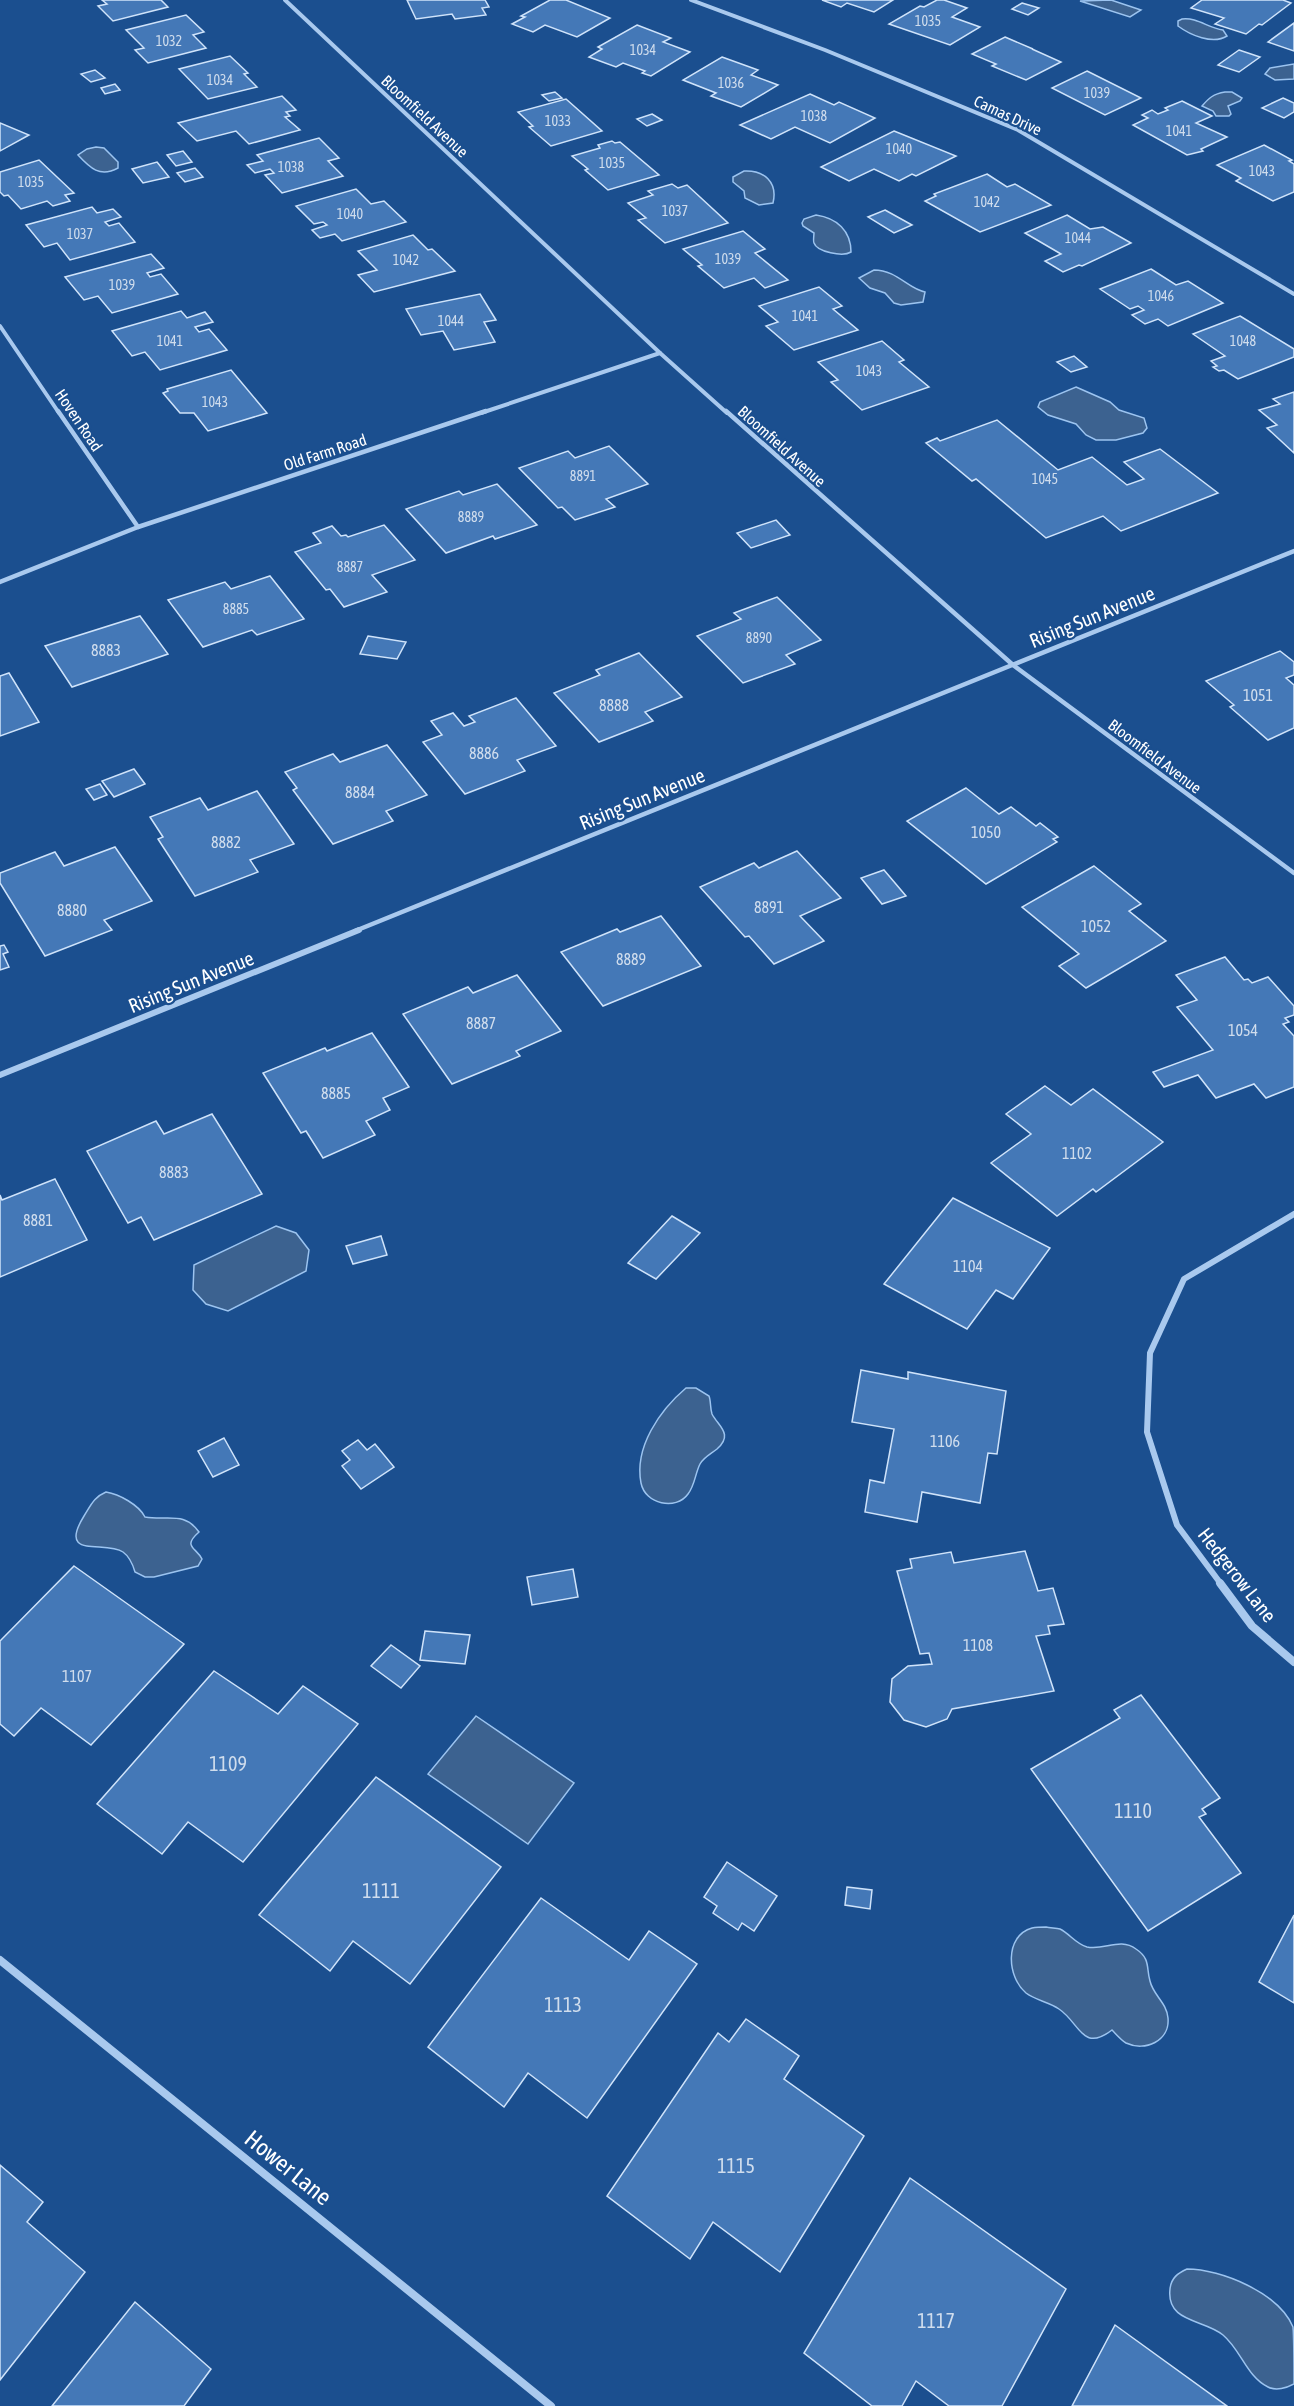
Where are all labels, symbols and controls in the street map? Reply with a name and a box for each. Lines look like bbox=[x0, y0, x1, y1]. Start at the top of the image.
house number: 1035 bbox=[915, 13, 941, 29]
house number: 1032 bbox=[156, 33, 182, 49]
house number: 1034 bbox=[630, 42, 657, 58]
street label: Bloomfield Avenue bbox=[378, 71, 472, 161]
house number: 1034 bbox=[207, 72, 234, 88]
house number: 1036 bbox=[718, 75, 745, 91]
house number: 1039 bbox=[1084, 85, 1110, 101]
street label: Camas Drive bbox=[971, 92, 1045, 138]
house number: 1038 bbox=[801, 108, 828, 124]
house number: 1033 bbox=[545, 113, 571, 129]
house number: 1041 bbox=[1166, 123, 1192, 139]
house number: 1040 bbox=[886, 141, 913, 157]
house number: 1035 bbox=[599, 155, 625, 171]
house number: 1038 bbox=[278, 159, 305, 175]
house number: 1043 bbox=[1249, 163, 1275, 179]
house number: 1035 bbox=[18, 174, 44, 190]
house number: 1042 bbox=[974, 194, 1000, 210]
house number: 1037 bbox=[662, 203, 688, 219]
house number: 1040 bbox=[337, 206, 364, 222]
house number: 1037 bbox=[67, 226, 93, 242]
house number: 1044 bbox=[1065, 230, 1092, 246]
house number: 1039 bbox=[715, 251, 741, 267]
house number: 1042 bbox=[393, 252, 419, 268]
house number: 1039 bbox=[109, 277, 135, 293]
house number: 1046 bbox=[1148, 288, 1175, 304]
house number: 1041 bbox=[792, 308, 818, 324]
house number: 1044 bbox=[438, 313, 465, 329]
house number: 1041 bbox=[157, 333, 183, 349]
house number: 1048 bbox=[1230, 333, 1257, 349]
house number: 1043 bbox=[856, 363, 882, 379]
street label: Hoven Road bbox=[52, 386, 106, 454]
house number: 1043 bbox=[202, 394, 228, 410]
street label: Bloomfield Avenue bbox=[734, 402, 830, 490]
street label: Old Farm Road bbox=[281, 430, 369, 474]
house number: 8891 bbox=[570, 468, 596, 484]
house number: 1045 bbox=[1032, 471, 1058, 487]
house number: 8889 bbox=[458, 509, 484, 525]
house number: 8887 bbox=[337, 559, 363, 575]
street label: Rising Sun Avenue bbox=[1026, 581, 1158, 652]
house number: 8885 bbox=[223, 601, 249, 617]
house number: 8890 bbox=[746, 630, 773, 646]
house number: 8883 bbox=[91, 641, 121, 659]
house number: 1051 bbox=[1243, 686, 1273, 704]
house number: 8888 bbox=[599, 696, 629, 714]
street label: Bloomfield Avenue bbox=[1105, 715, 1205, 797]
house number: 8886 bbox=[469, 744, 499, 762]
street label: Rising Sun Avenue bbox=[576, 763, 708, 834]
house number: 8884 bbox=[345, 783, 375, 801]
house number: 1050 bbox=[971, 823, 1001, 841]
house number: 8882 bbox=[211, 833, 241, 851]
house number: 8891 bbox=[754, 898, 784, 916]
house number: 8880 bbox=[57, 901, 87, 919]
house number: 1052 bbox=[1081, 917, 1111, 935]
street label: Rising Sun Avenue bbox=[125, 946, 257, 1017]
house number: 8889 bbox=[616, 950, 646, 968]
house number: 8887 bbox=[466, 1014, 496, 1032]
house number: 1054 bbox=[1228, 1021, 1258, 1039]
house number: 8885 bbox=[321, 1084, 351, 1102]
house number: 1102 bbox=[1062, 1144, 1092, 1162]
house number: 8883 bbox=[159, 1163, 189, 1181]
house number: 8881 bbox=[23, 1211, 53, 1229]
house number: 1104 bbox=[953, 1257, 983, 1275]
house number: 1106 bbox=[930, 1432, 960, 1450]
street label: Hedgerow Lane bbox=[1194, 1523, 1281, 1626]
house number: 1108 bbox=[963, 1636, 993, 1654]
house number: 1107 bbox=[62, 1667, 92, 1685]
house number: 1109 bbox=[209, 1752, 247, 1775]
house number: 1110 bbox=[1114, 1799, 1152, 1822]
house number: 1111 bbox=[362, 1879, 400, 1902]
house number: 1113 bbox=[544, 1993, 582, 2016]
street label: Hower Lane bbox=[240, 2125, 337, 2211]
house number: 1115 bbox=[717, 2154, 755, 2177]
house number: 1117 bbox=[917, 2309, 955, 2332]

